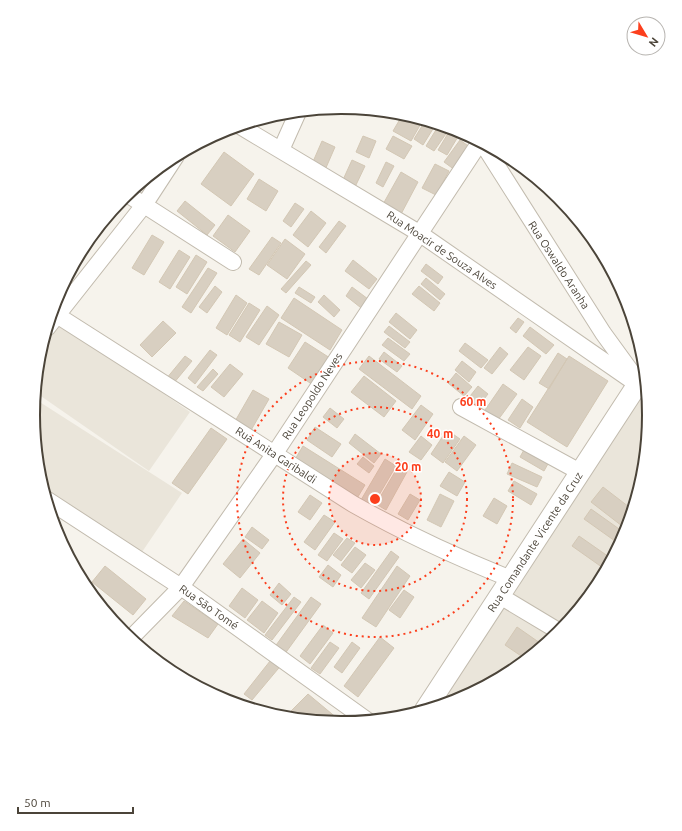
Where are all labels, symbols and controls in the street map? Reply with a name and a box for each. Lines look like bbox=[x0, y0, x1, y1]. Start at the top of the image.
north arrow bbox=[626, 16, 666, 56]
text: N bbox=[647, 35, 661, 49]
street label: Rua Moacir de Souza Alves bbox=[385, 209, 500, 292]
street label: Rua Oswaldo Aranha bbox=[526, 219, 592, 311]
street label: Rua Leopoldo Neves bbox=[280, 350, 345, 441]
text: 60 m bbox=[460, 395, 486, 408]
street label: Rua Anita Garibaldi bbox=[233, 424, 319, 486]
text: 40 m bbox=[427, 427, 453, 440]
text: 20 m bbox=[395, 460, 421, 473]
street label: Rua Comandante Vicente da Cruz bbox=[485, 470, 585, 614]
centre of rings bbox=[368, 492, 382, 506]
street label: Rua São Tomé bbox=[177, 582, 241, 632]
scale bar bbox=[18, 789, 133, 815]
text: 50 m bbox=[24, 796, 51, 809]

